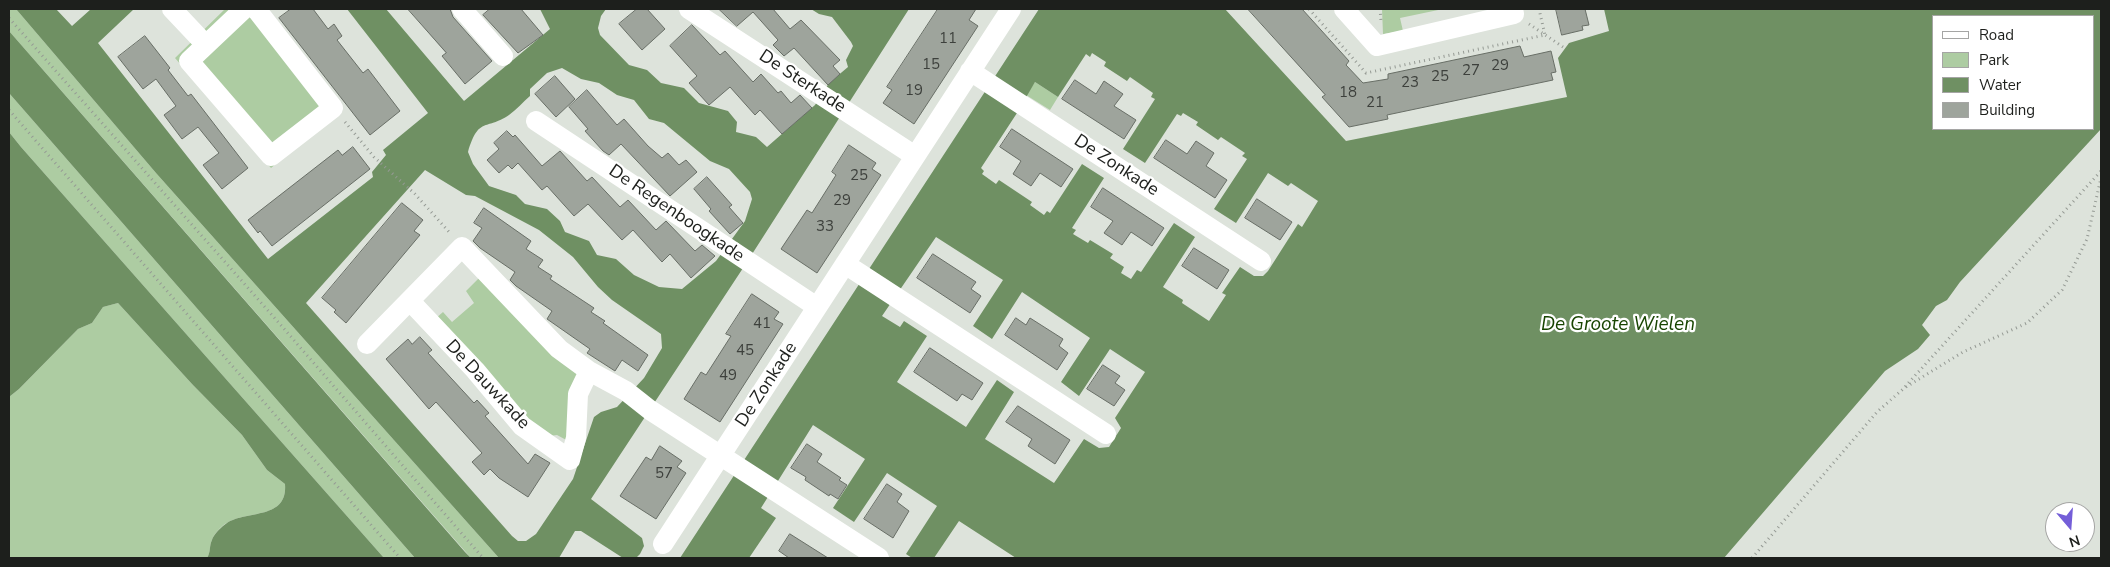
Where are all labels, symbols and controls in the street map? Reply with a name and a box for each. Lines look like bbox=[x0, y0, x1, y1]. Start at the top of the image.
legend bbox=[1932, 15, 2095, 130]
text: Road bbox=[1979, 25, 2014, 45]
house number: 11 bbox=[939, 30, 957, 48]
street label: De Sterkade bbox=[754, 46, 850, 118]
text: Park bbox=[1979, 50, 2009, 70]
house number: 15 bbox=[922, 56, 940, 74]
house number: 29 bbox=[1491, 57, 1509, 75]
house number: 27 bbox=[1462, 62, 1480, 80]
house number: 25 bbox=[1431, 68, 1449, 86]
house number: 23 bbox=[1401, 74, 1419, 92]
text: Water bbox=[1979, 75, 2021, 95]
house number: 19 bbox=[905, 82, 923, 100]
house number: 18 bbox=[1339, 84, 1357, 102]
house number: 21 bbox=[1366, 94, 1384, 112]
text: Building bbox=[1979, 100, 2035, 120]
street label: De Zonkade bbox=[1070, 131, 1162, 201]
street label: De Regenboogkade bbox=[604, 161, 748, 267]
house number: 25 bbox=[850, 167, 868, 185]
house number: 29 bbox=[833, 192, 851, 210]
house number: 33 bbox=[816, 218, 834, 236]
water label: De Groote Wielen bbox=[1541, 314, 1695, 336]
house number: 41 bbox=[753, 315, 771, 333]
street label: De Dauwkade bbox=[440, 336, 534, 434]
street label: De Zonkade bbox=[732, 339, 802, 431]
house number: 45 bbox=[736, 342, 754, 360]
house number: 49 bbox=[719, 367, 737, 385]
house number: 57 bbox=[655, 465, 673, 483]
north arrow bbox=[2045, 502, 2095, 552]
text: N bbox=[2067, 530, 2082, 551]

